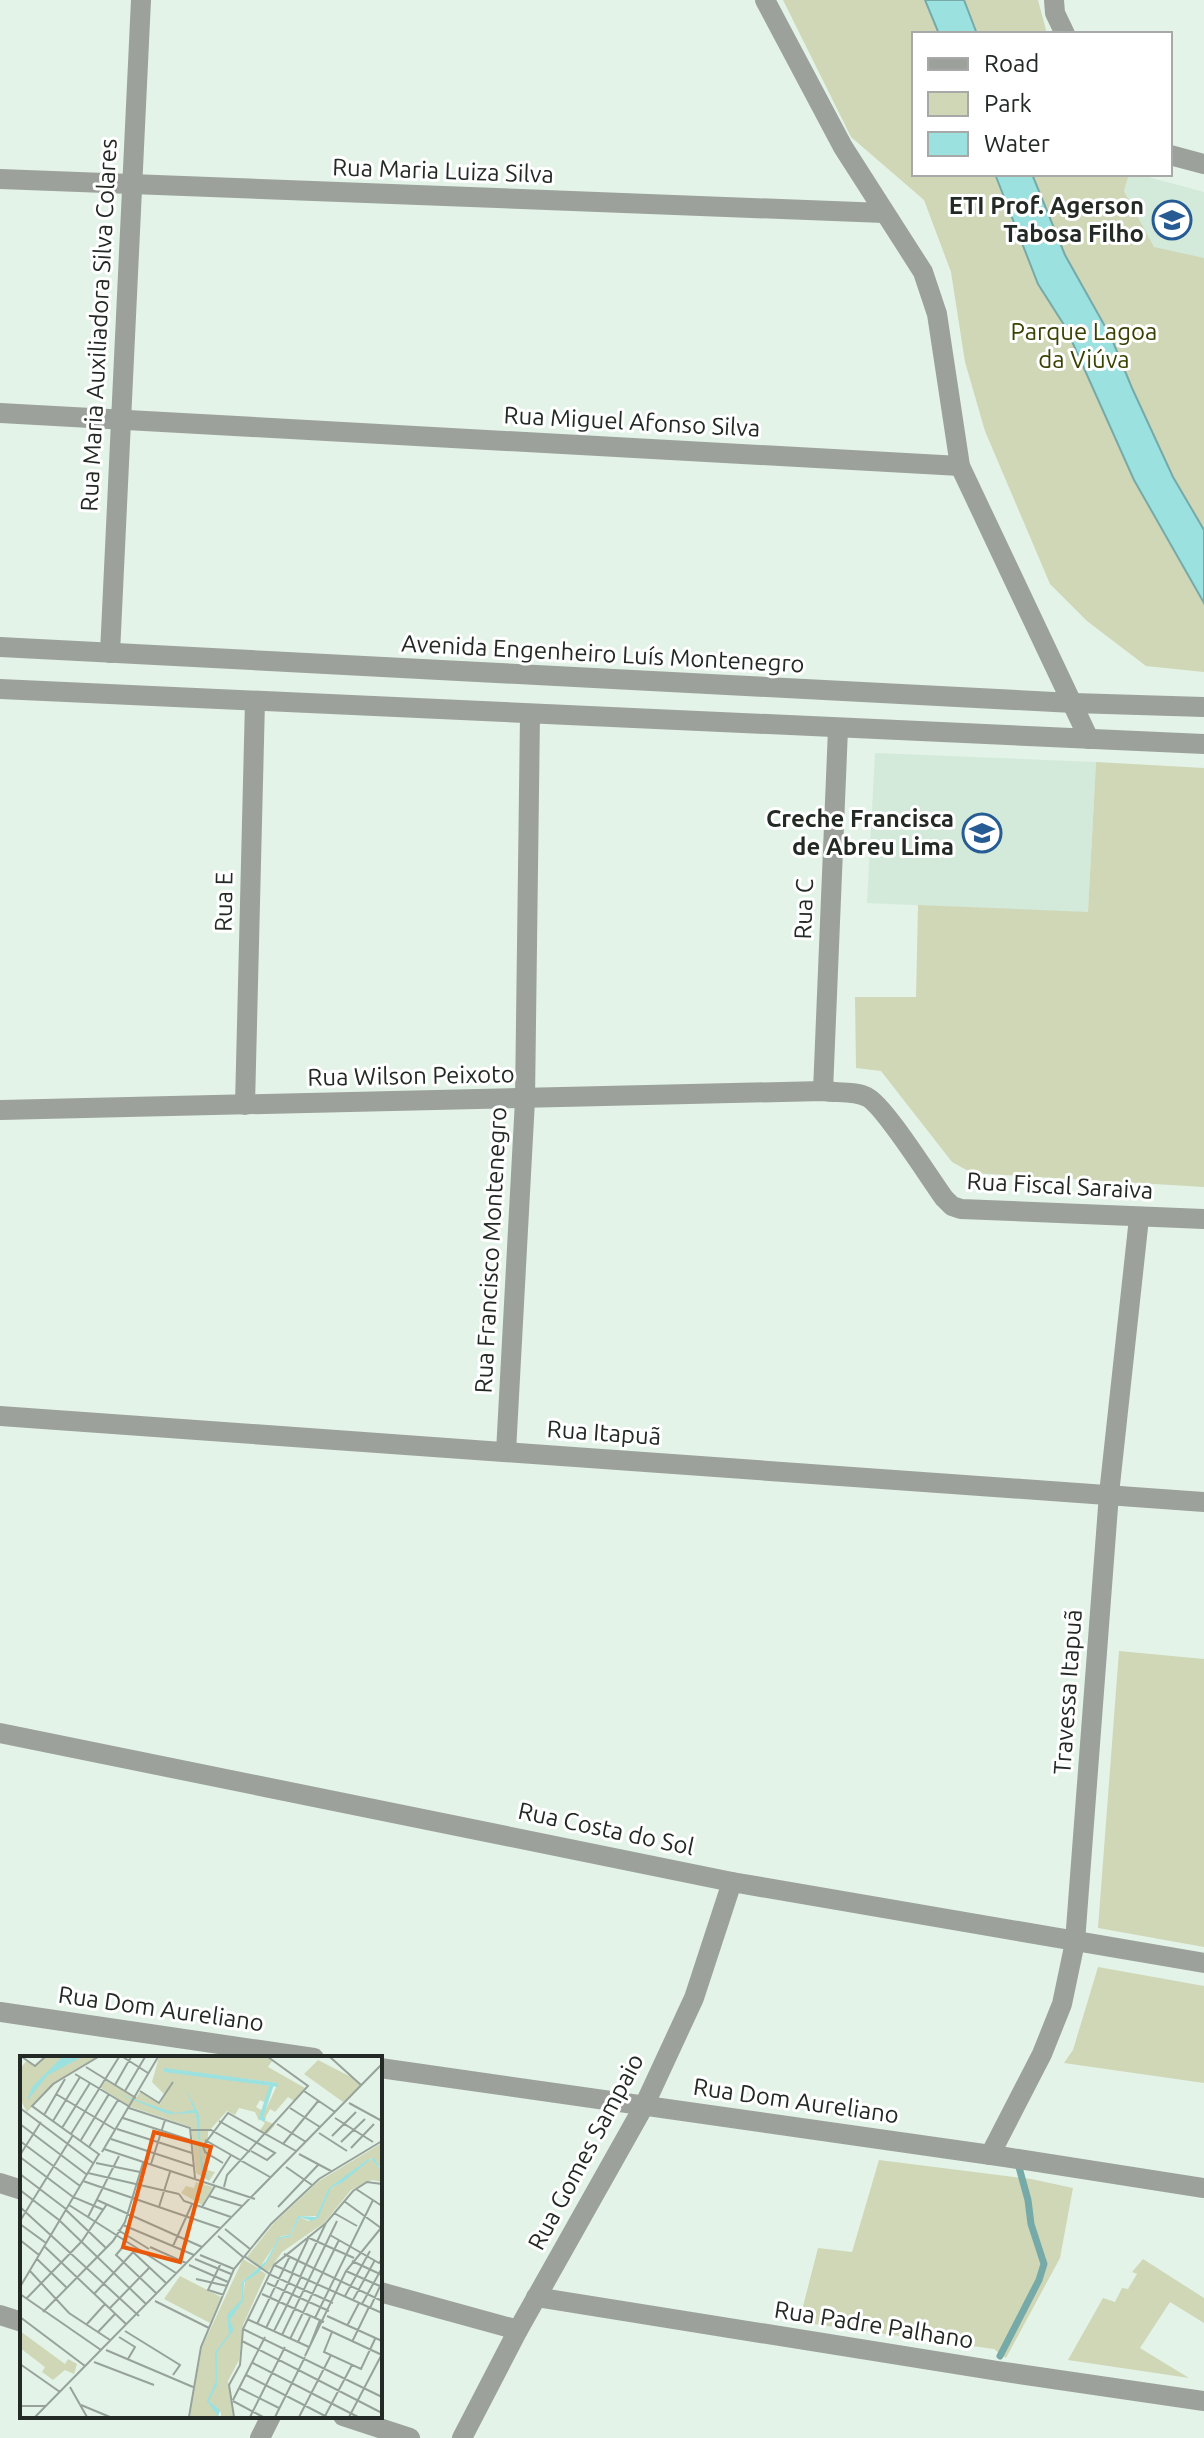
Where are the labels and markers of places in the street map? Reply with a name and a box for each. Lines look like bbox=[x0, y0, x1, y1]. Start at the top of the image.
place label: ETI Prof. Agerson Tabosa Filho bbox=[949, 192, 1144, 247]
school or university icon: ETI Prof. Agerson Tabosa Filho bbox=[1151, 199, 1193, 241]
place label: Creche Francisca de Abreu Lima bbox=[766, 805, 954, 860]
school or university icon: Creche Francisca de Abreu Lima bbox=[961, 812, 1003, 854]

